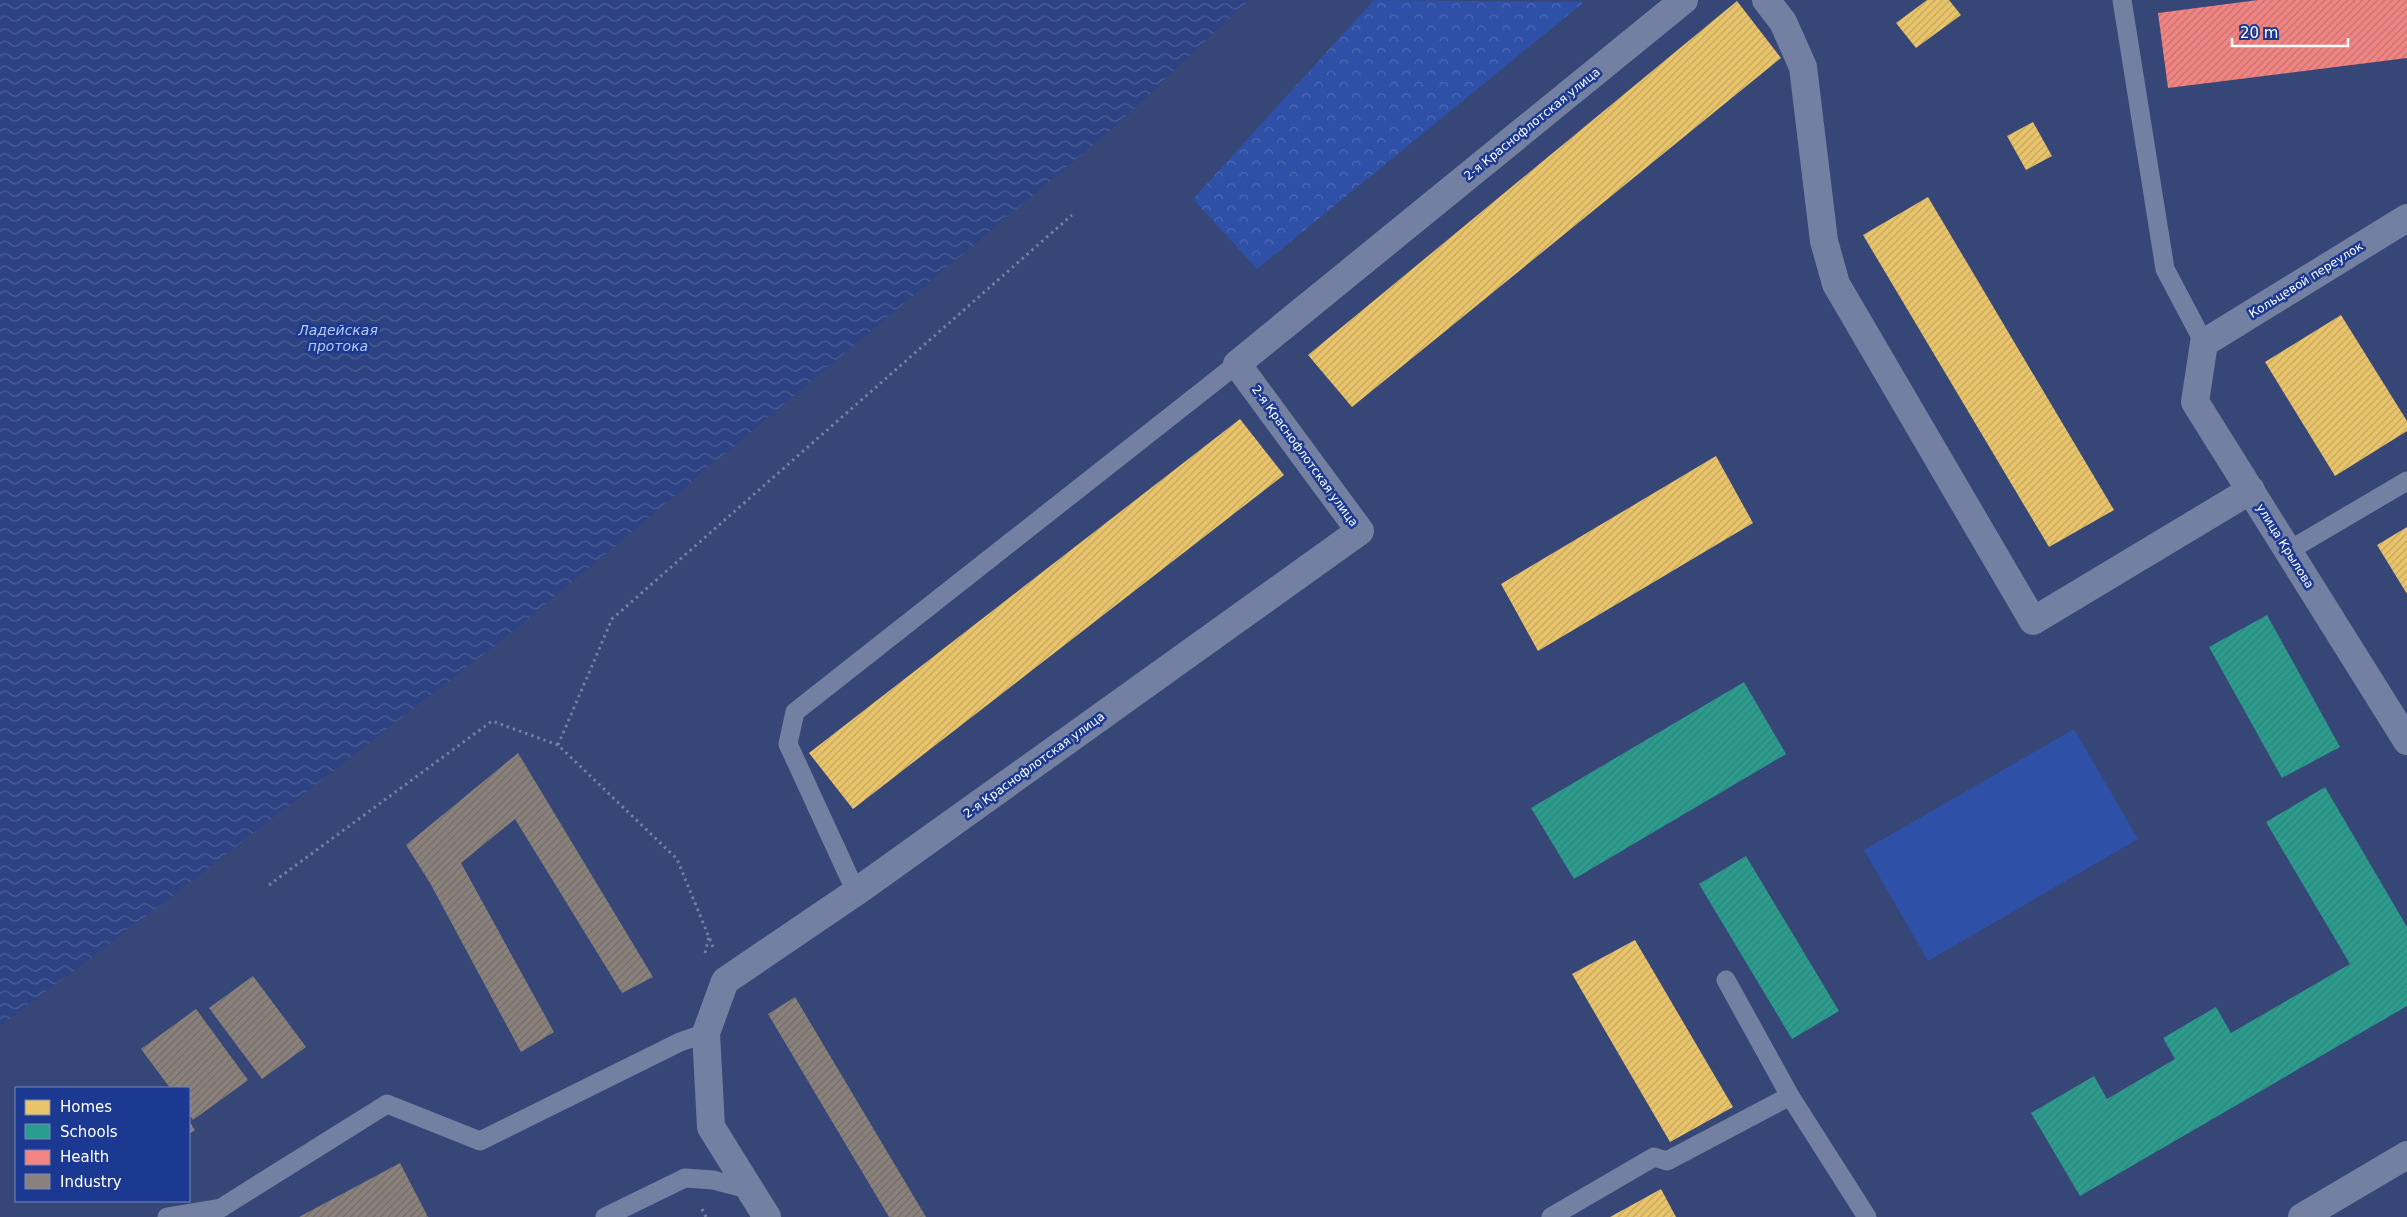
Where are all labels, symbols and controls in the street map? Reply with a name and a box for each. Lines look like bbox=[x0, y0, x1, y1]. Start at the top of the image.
scale bar bbox=[2232, 15, 2348, 47]
text: 20 m bbox=[2240, 24, 2278, 42]
street label: 2-я Краснофлотская улица bbox=[1461, 65, 1603, 183]
street label: Кольцевой переулок bbox=[2246, 239, 2366, 321]
water label: Ладейская протока bbox=[297, 322, 378, 354]
street label: 2-я Краснофлотская улица bbox=[1249, 383, 1361, 529]
street label: улица Крылова bbox=[2253, 501, 2317, 591]
street label: 2-я Краснофлотская улица bbox=[961, 709, 1107, 821]
legend bbox=[15, 1087, 190, 1202]
text: Homes bbox=[60, 1098, 112, 1116]
text: Schools bbox=[60, 1123, 118, 1141]
text: Health bbox=[60, 1148, 109, 1166]
text: Industry bbox=[60, 1173, 122, 1191]

